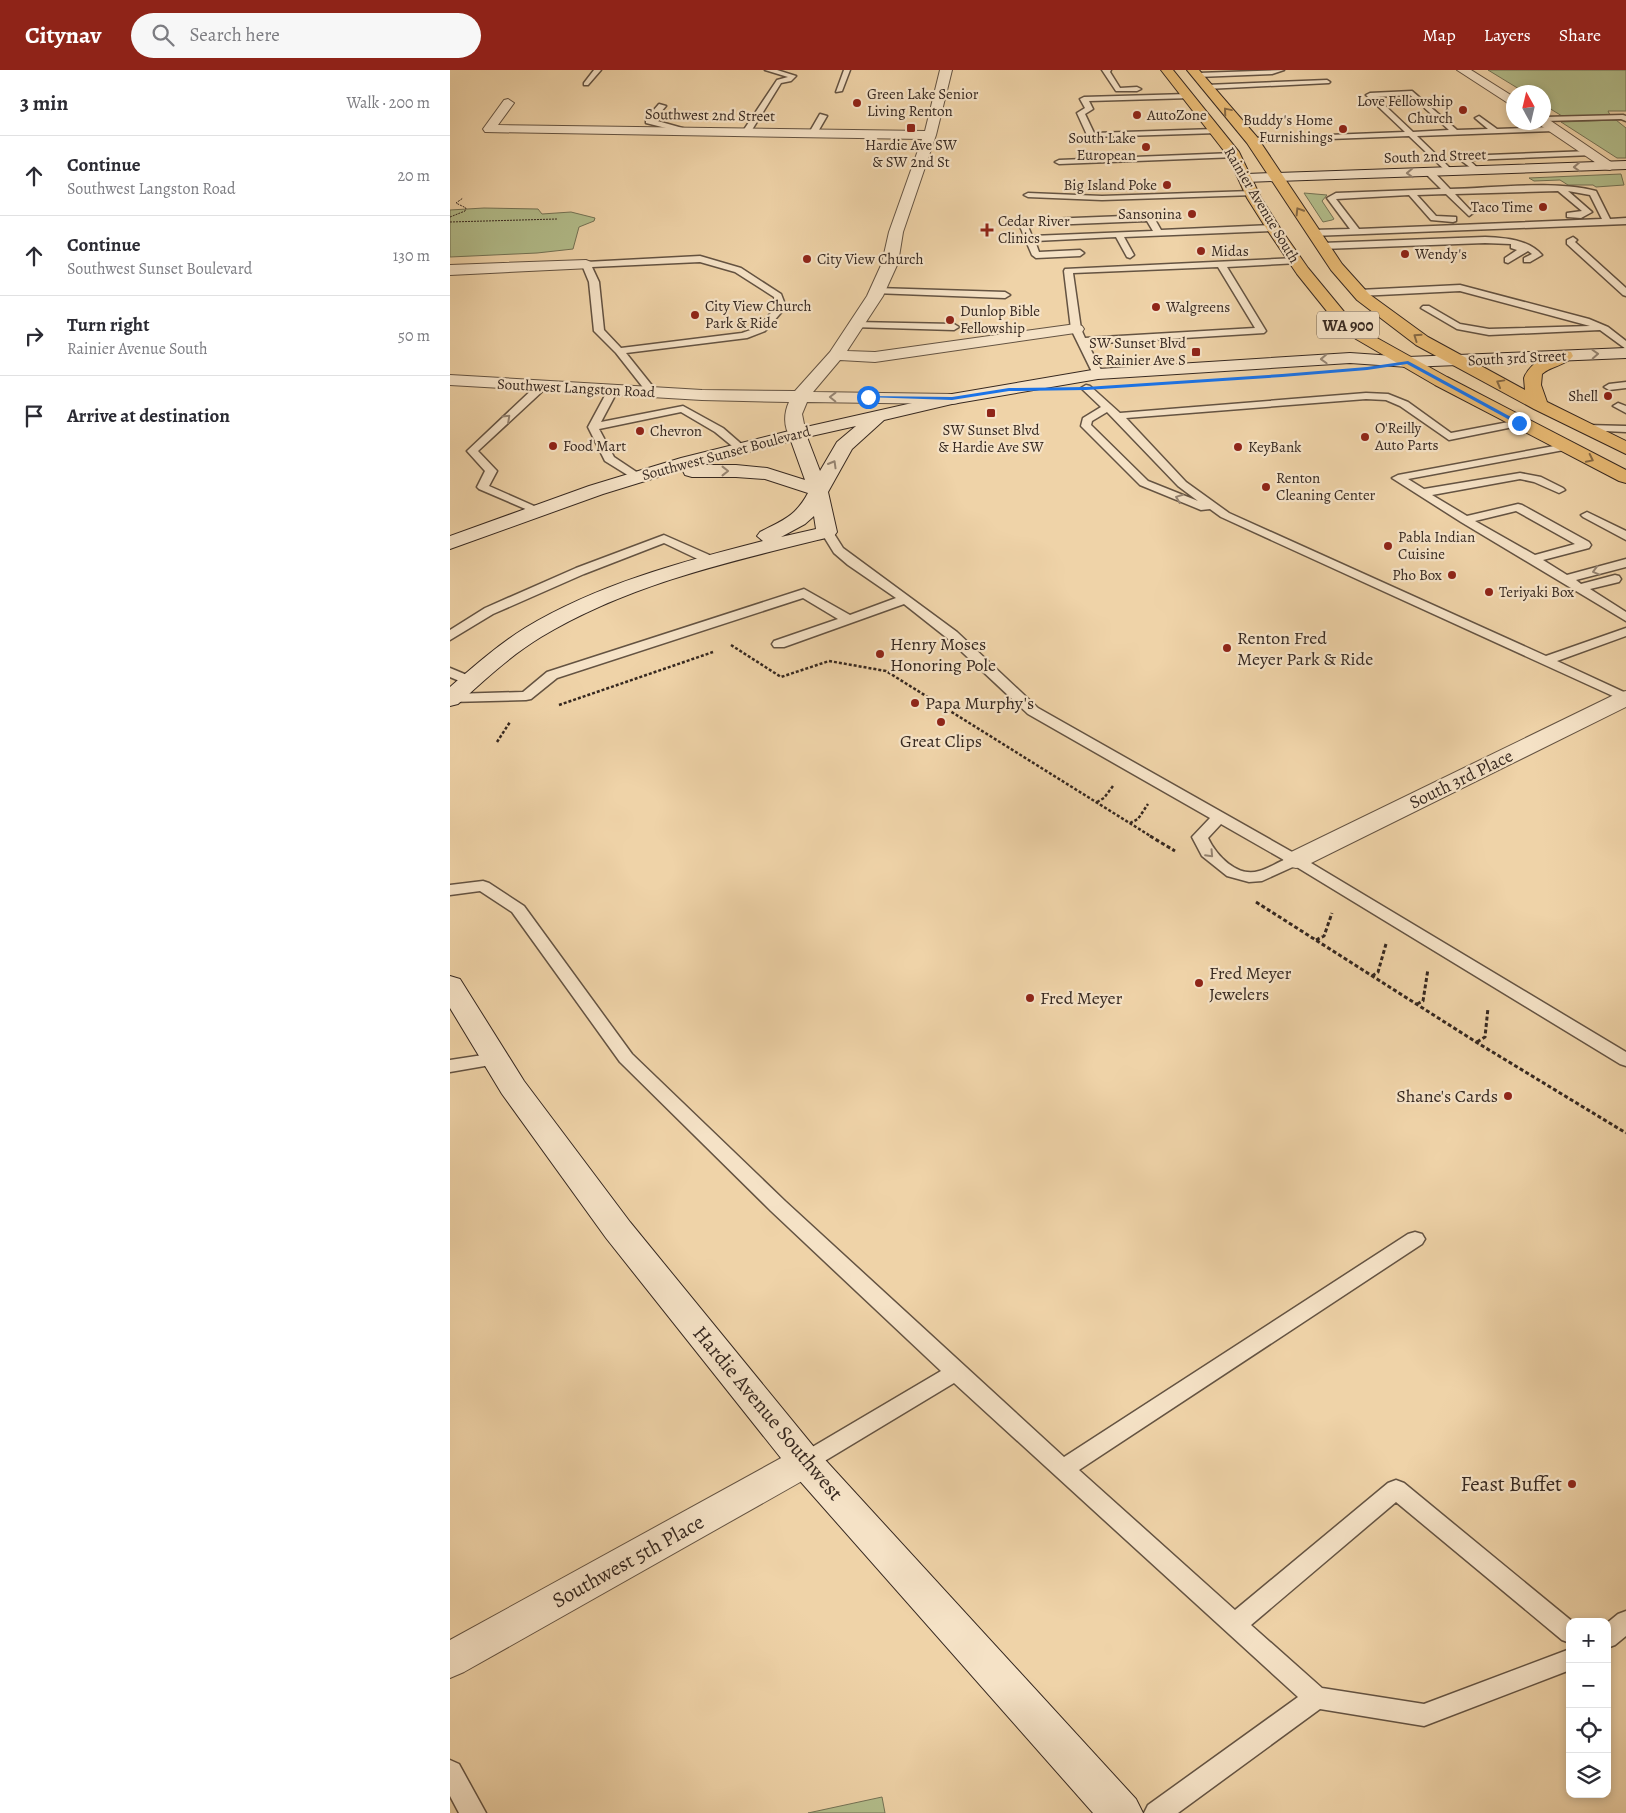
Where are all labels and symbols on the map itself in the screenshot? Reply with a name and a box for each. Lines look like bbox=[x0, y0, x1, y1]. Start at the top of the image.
place label: Green Lake Senior Living Renton bbox=[867, 84, 979, 121]
north arrow bbox=[1506, 85, 1551, 130]
place label: Love Fellowship Church bbox=[1357, 91, 1453, 128]
marker: Green Lake Senior Living Renton bbox=[851, 97, 863, 109]
street label: Southwest 2nd Street bbox=[645, 104, 775, 126]
marker: Love Fellowship Church bbox=[1457, 104, 1469, 116]
place label: AutoZone bbox=[1146, 105, 1207, 125]
one-way arrow bbox=[1224, 108, 1232, 117]
marker: AutoZone bbox=[1131, 109, 1143, 121]
place label: Buddy's Home Furnishings bbox=[1243, 110, 1333, 147]
marker: Hardie Ave SW & SW 2nd St bbox=[905, 122, 917, 134]
marker: Buddy's Home Furnishings bbox=[1337, 123, 1349, 135]
place label: South Lake European bbox=[1068, 128, 1136, 165]
place label: Hardie Ave SW & SW 2nd St bbox=[865, 135, 957, 172]
marker: South Lake European bbox=[1140, 141, 1152, 153]
street label: Rainier Avenue South bbox=[1219, 143, 1305, 267]
street label: South 2nd Street bbox=[1383, 144, 1487, 168]
one-way arrow bbox=[1573, 162, 1581, 172]
one-way arrow bbox=[1406, 167, 1414, 178]
place label: Big Island Poke bbox=[1064, 175, 1157, 195]
marker: Big Island Poke bbox=[1161, 179, 1173, 191]
place label: Taco Time bbox=[1471, 197, 1533, 217]
marker: Taco Time bbox=[1537, 201, 1549, 213]
place label: Sansonina bbox=[1118, 204, 1182, 224]
marker: Sansonina bbox=[1186, 208, 1198, 220]
one-way arrow bbox=[1296, 208, 1306, 217]
place label: Cedar River Clinics bbox=[998, 211, 1070, 248]
marker: Cedar River Clinics bbox=[980, 223, 994, 237]
place label: Midas bbox=[1211, 241, 1249, 261]
place label: Wendy's bbox=[1414, 244, 1467, 264]
marker: Midas bbox=[1195, 245, 1207, 257]
marker: Wendy's bbox=[1399, 248, 1411, 260]
place label: City View Church bbox=[817, 249, 923, 269]
marker: City View Church bbox=[801, 253, 813, 265]
place label: City View Church Park & Ride bbox=[705, 296, 811, 333]
place label: Walgreens bbox=[1165, 297, 1230, 317]
place label: Dunlop Bible Fellowship bbox=[960, 301, 1040, 338]
marker: Walgreens bbox=[1150, 301, 1162, 313]
marker: City View Church Park & Ride bbox=[689, 309, 701, 321]
road number: WA 900 bbox=[1317, 312, 1379, 338]
marker: Dunlop Bible Fellowship bbox=[944, 314, 956, 326]
place label: SW Sunset Blvd & Rainier Ave S bbox=[1089, 333, 1187, 370]
one-way arrow bbox=[1413, 334, 1423, 343]
street label: South 3rd Street bbox=[1467, 345, 1567, 371]
marker: SW Sunset Blvd & Rainier Ave S bbox=[1190, 346, 1202, 358]
one-way arrow bbox=[1592, 349, 1600, 360]
one-way arrow bbox=[1320, 354, 1328, 364]
street label: Southwest Langston Road bbox=[497, 374, 656, 402]
one-way arrow bbox=[1496, 379, 1505, 389]
route start bbox=[857, 386, 880, 409]
place label: Shell bbox=[1568, 386, 1598, 406]
marker: Shell bbox=[1602, 390, 1614, 402]
one-way arrow bbox=[829, 392, 837, 402]
marker: SW Sunset Blvd & Hardie Ave SW bbox=[985, 407, 997, 419]
route end bbox=[1508, 412, 1531, 435]
one-way arrow bbox=[501, 415, 510, 424]
place label: O'Reilly Auto Parts bbox=[1374, 418, 1439, 455]
place label: SW Sunset Blvd & Hardie Ave SW bbox=[938, 420, 1044, 457]
street label: Southwest Sunset Boulevard bbox=[640, 421, 813, 485]
place label: Chevron bbox=[650, 421, 702, 441]
marker: Chevron bbox=[634, 425, 646, 437]
marker: O'Reilly Auto Parts bbox=[1359, 431, 1371, 443]
place label: Food Mart bbox=[563, 436, 626, 456]
place label: KeyBank bbox=[1248, 437, 1302, 457]
marker: Food Mart bbox=[547, 440, 559, 452]
marker: KeyBank bbox=[1232, 441, 1244, 453]
one-way arrow bbox=[1585, 453, 1594, 463]
one-way arrow bbox=[827, 461, 837, 470]
one-way arrow bbox=[722, 466, 729, 476]
place label: Renton Cleaning Center bbox=[1276, 468, 1376, 505]
marker: Renton Cleaning Center bbox=[1260, 481, 1272, 493]
one-way arrow bbox=[1175, 494, 1184, 504]
place label: Pabla Indian Cuisine bbox=[1398, 527, 1475, 564]
marker: Pabla Indian Cuisine bbox=[1382, 540, 1394, 552]
place label: Pho Box bbox=[1392, 565, 1442, 585]
one-way arrow bbox=[1592, 565, 1601, 576]
marker: Pho Box bbox=[1446, 569, 1458, 581]
place label: Teriyaki Box bbox=[1499, 582, 1574, 602]
marker: Teriyaki Box bbox=[1483, 586, 1495, 598]
place label: Renton Fred Meyer Park & Ride bbox=[1237, 626, 1373, 671]
place label: Henry Moses Honoring Pole bbox=[890, 632, 996, 677]
marker: Renton Fred Meyer Park & Ride bbox=[1221, 642, 1233, 654]
marker: Henry Moses Honoring Pole bbox=[874, 648, 886, 660]
place label: Papa Murphy's bbox=[925, 691, 1034, 715]
marker: Papa Murphy's bbox=[909, 697, 921, 709]
marker: Great Clips bbox=[935, 716, 947, 728]
place label: Great Clips bbox=[900, 729, 982, 753]
street label: South 3rd Place bbox=[1405, 744, 1517, 814]
one-way arrow bbox=[1205, 849, 1214, 858]
place label: Fred Meyer Jewelers bbox=[1209, 961, 1292, 1006]
marker: Fred Meyer Jewelers bbox=[1193, 977, 1205, 989]
place label: Fred Meyer bbox=[1040, 986, 1123, 1010]
marker: Fred Meyer bbox=[1024, 992, 1036, 1004]
place label: Shane's Cards bbox=[1396, 1084, 1498, 1108]
marker: Shane's Cards bbox=[1502, 1090, 1514, 1102]
street label: Hardie Avenue Southwest bbox=[687, 1320, 849, 1506]
place label: Feast Buffet bbox=[1460, 1470, 1562, 1498]
marker: Feast Buffet bbox=[1566, 1478, 1578, 1490]
street label: Southwest 5th Place bbox=[547, 1508, 709, 1614]

